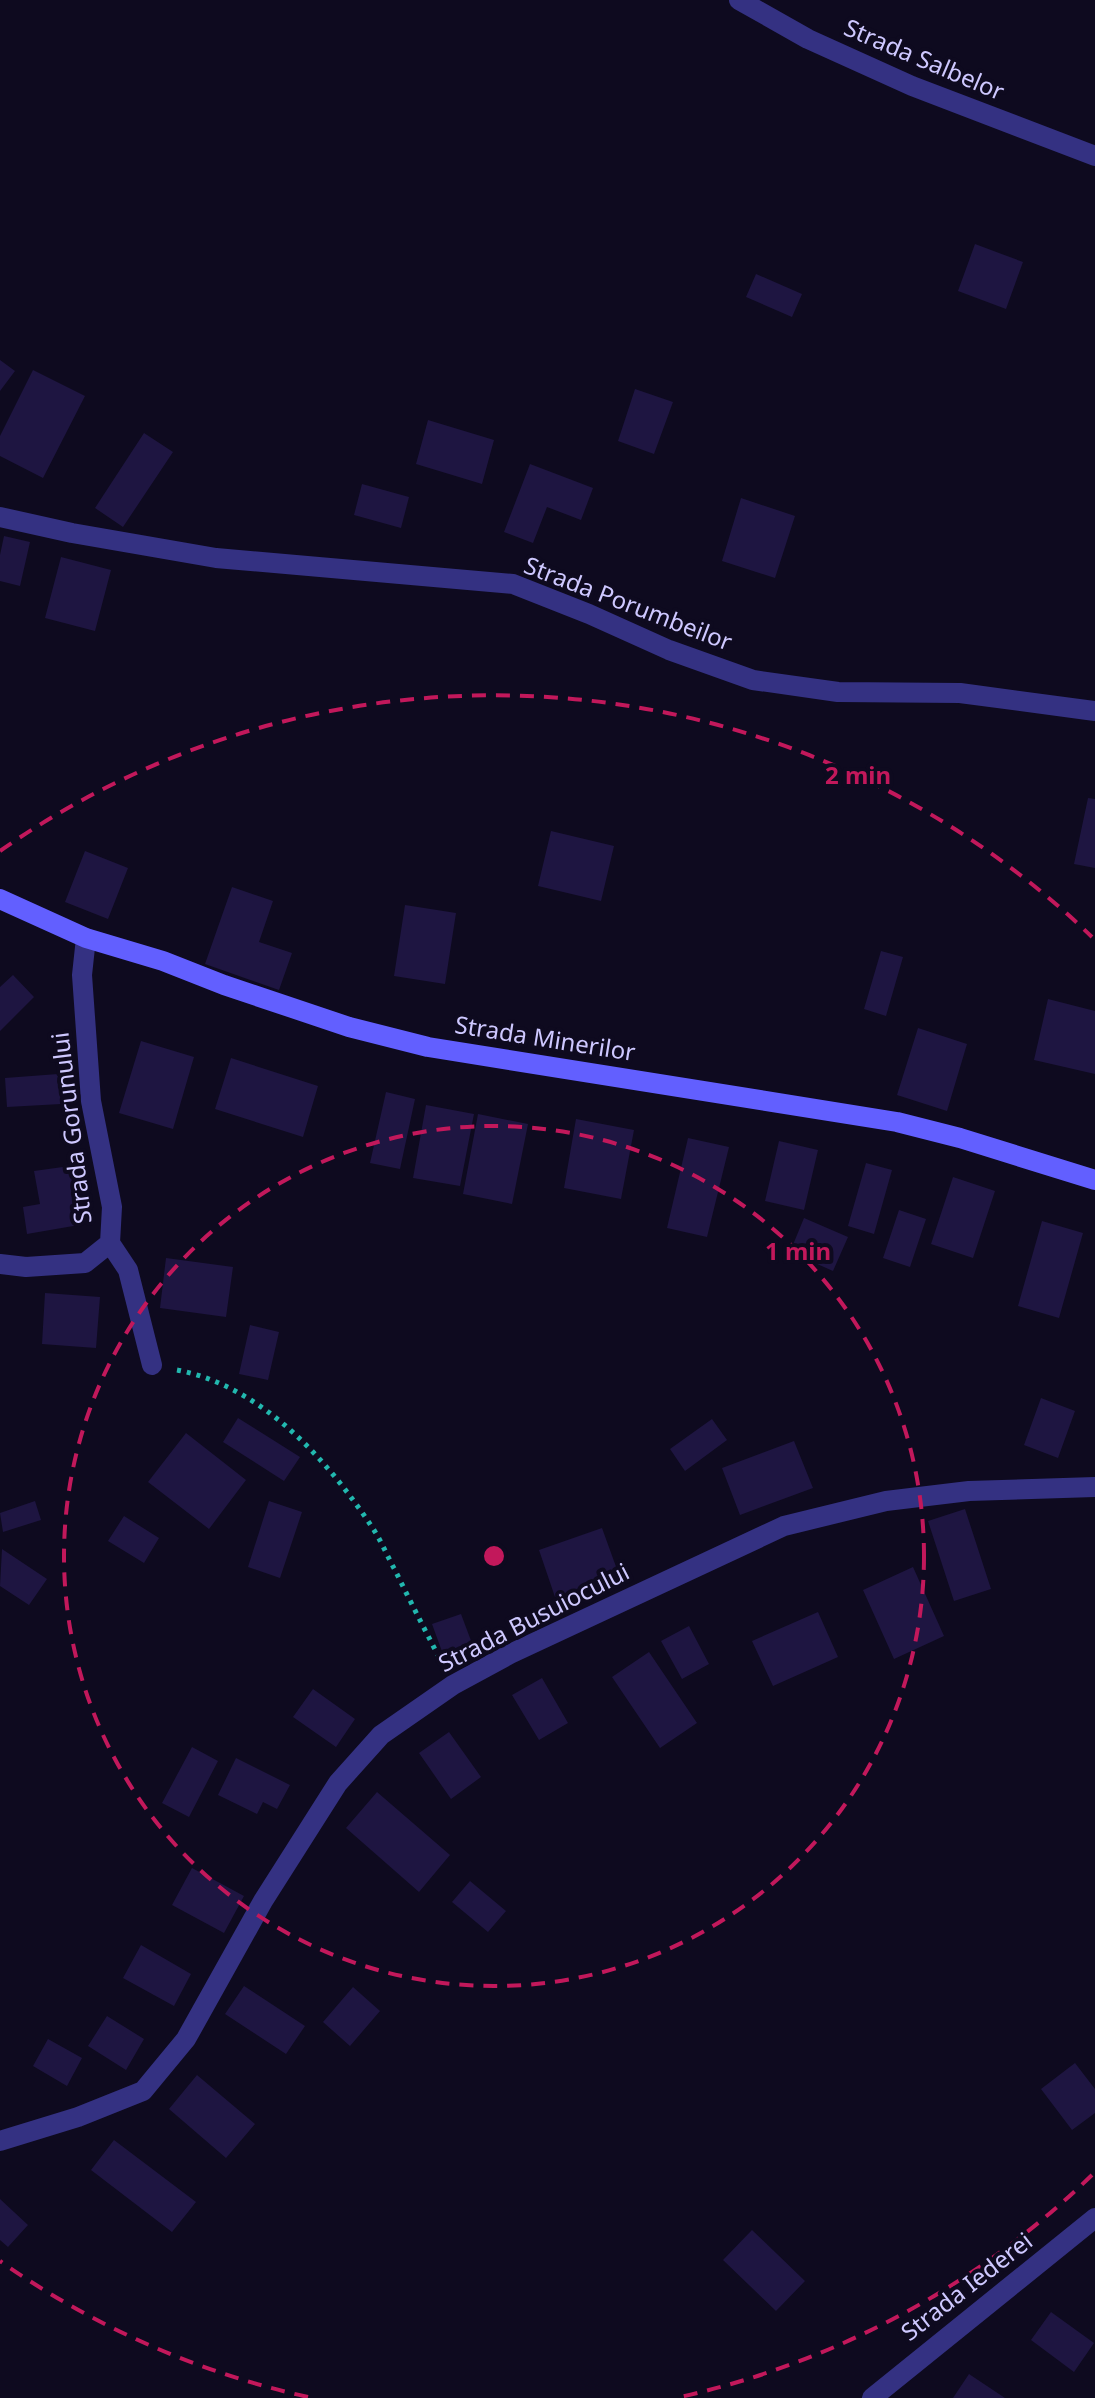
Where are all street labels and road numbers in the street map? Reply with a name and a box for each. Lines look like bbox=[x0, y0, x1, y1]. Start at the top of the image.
street label: Strada Salbelor bbox=[839, 10, 1010, 107]
street label: Strada Porumbeilor bbox=[520, 548, 737, 658]
street label: Strada Minerilor bbox=[453, 1007, 638, 1068]
street label: Strada Gorunului bbox=[42, 1030, 99, 1226]
street label: Strada Busuiocului bbox=[432, 1554, 634, 1679]
street label: Strada Iederei bbox=[894, 2224, 1039, 2348]

